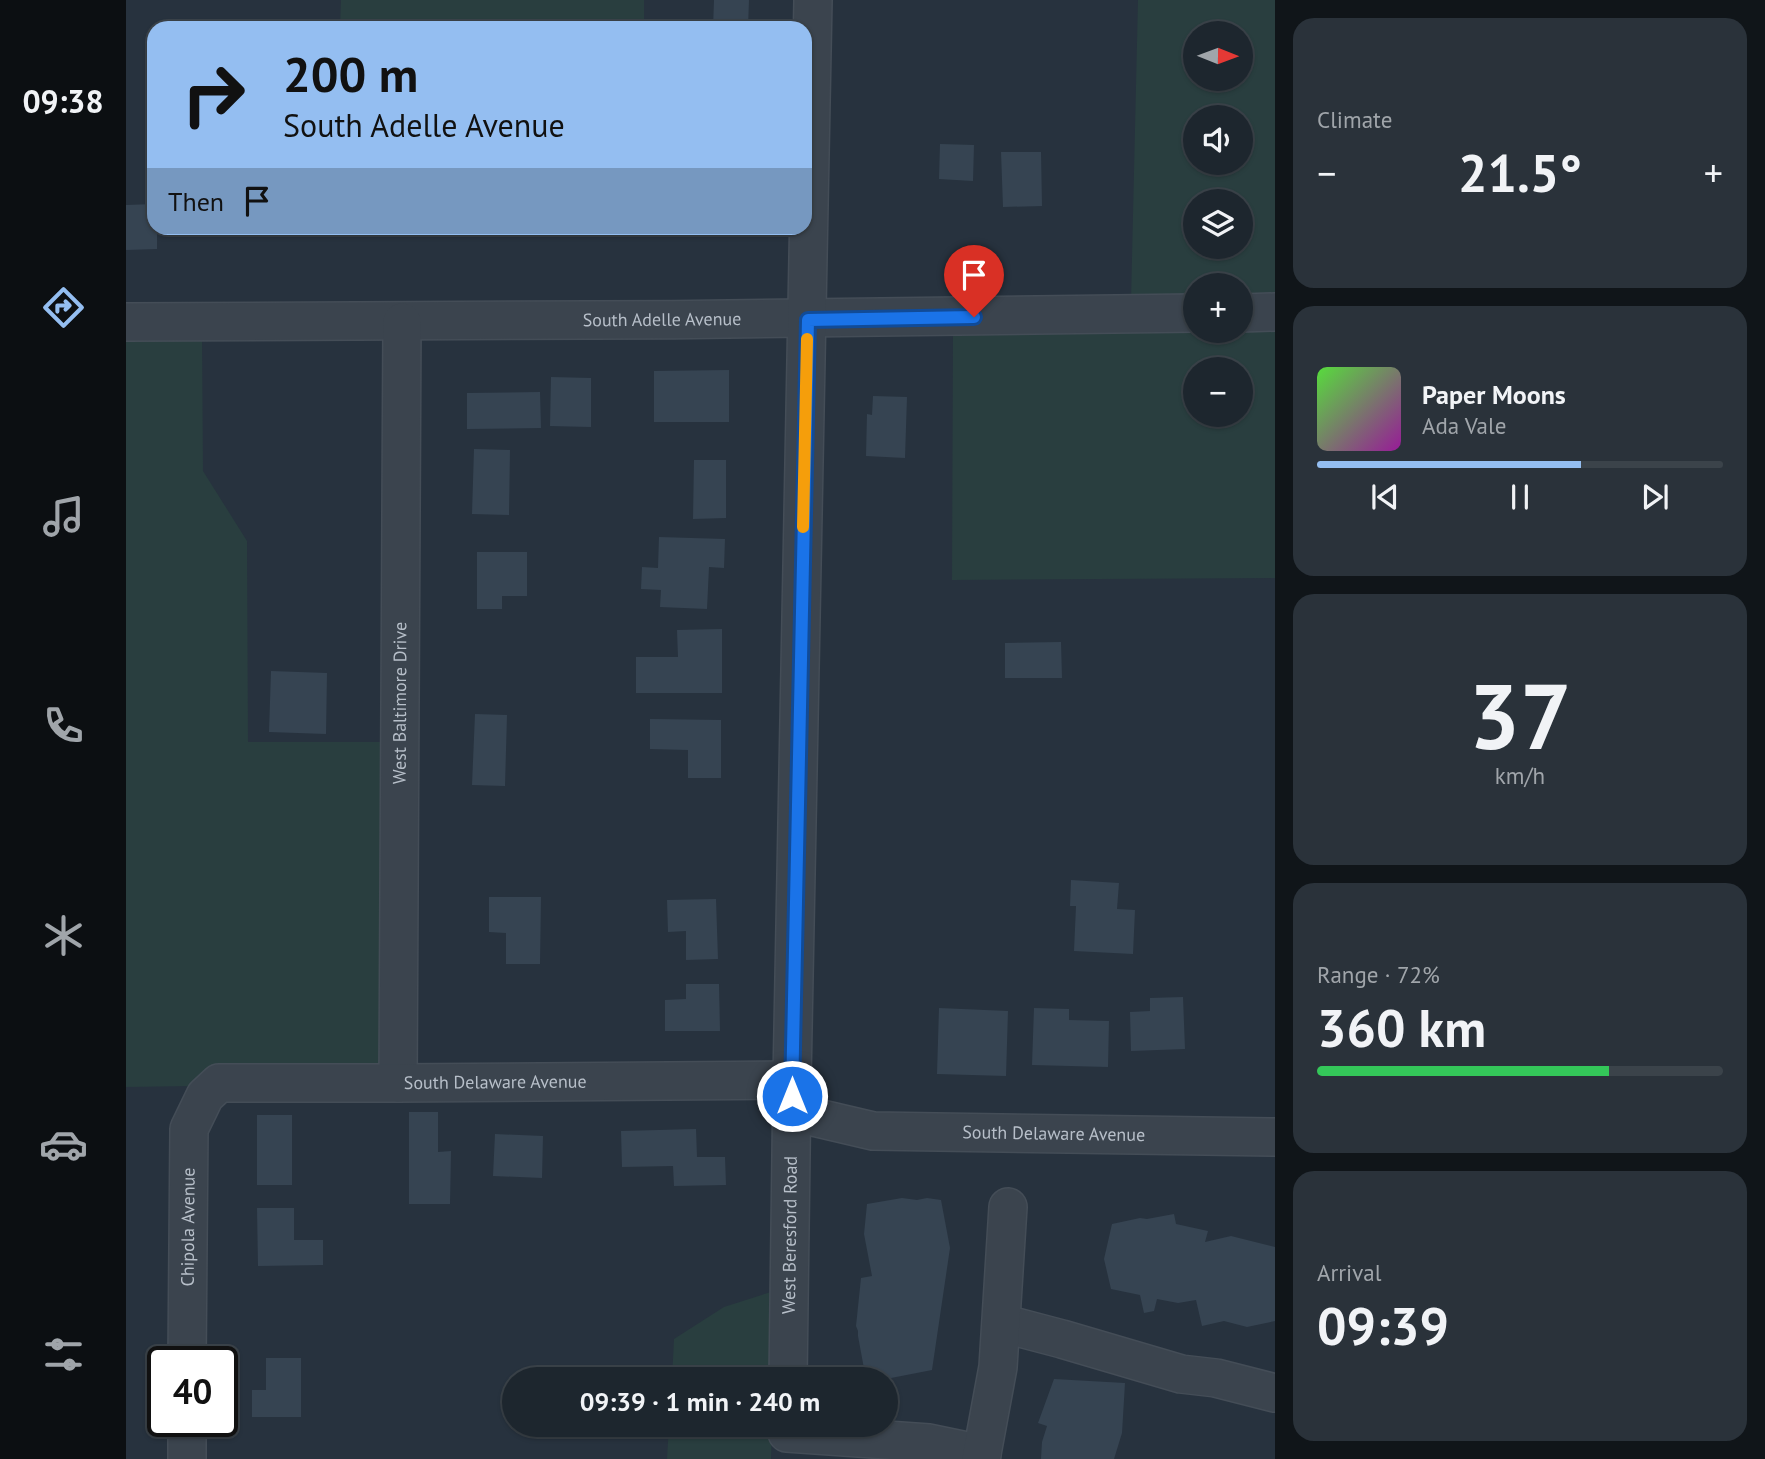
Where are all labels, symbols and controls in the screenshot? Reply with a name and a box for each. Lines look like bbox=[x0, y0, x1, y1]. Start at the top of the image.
north arrow bbox=[1183, 21, 1253, 91]
map controls bbox=[1183, 21, 1253, 427]
text: 200 m bbox=[283, 42, 418, 106]
icon: right bbox=[168, 49, 259, 140]
text: 09:38 bbox=[22, 80, 104, 122]
text: South Adelle Avenue bbox=[283, 104, 565, 146]
button: sound bbox=[1183, 105, 1253, 175]
text: Climate bbox=[1317, 105, 1392, 134]
text: 21.5° bbox=[1458, 139, 1582, 206]
text: − bbox=[1317, 148, 1336, 197]
text: + bbox=[1704, 148, 1723, 197]
icon: arrive bbox=[238, 182, 276, 220]
text: Then bbox=[168, 185, 224, 218]
button: layers bbox=[1183, 189, 1253, 259]
pin bbox=[944, 245, 1004, 317]
icon: arrive bbox=[955, 256, 993, 294]
button: + bbox=[1183, 273, 1253, 343]
icon: directions bbox=[39, 283, 88, 332]
street label: South Adelle Avenue bbox=[583, 307, 741, 331]
button: − bbox=[1183, 357, 1253, 427]
text: Paper Moons bbox=[1422, 378, 1566, 411]
text: Ada Vale bbox=[1422, 411, 1506, 440]
icon: previous bbox=[1366, 478, 1404, 516]
icon: pause bbox=[1501, 478, 1539, 516]
icon: next bbox=[1636, 478, 1674, 516]
icon: music bbox=[39, 492, 88, 541]
street label: West Baltimore Drive bbox=[388, 622, 411, 784]
text: 37 bbox=[1468, 656, 1572, 774]
icon: phone bbox=[39, 701, 88, 750]
text: km/h bbox=[1495, 761, 1545, 790]
icon: climate bbox=[39, 911, 88, 960]
text: Range · 72% bbox=[1317, 960, 1440, 989]
text: 360 km bbox=[1317, 994, 1486, 1061]
position arrow bbox=[755, 1059, 829, 1133]
street label: South Delaware Avenue bbox=[404, 1070, 587, 1094]
icon: car bbox=[39, 1120, 88, 1169]
street label: South Delaware Avenue bbox=[962, 1120, 1145, 1146]
street label: West Beresford Road bbox=[777, 1156, 802, 1314]
street label: Chipola Avenue bbox=[176, 1167, 200, 1287]
text: Arrival bbox=[1317, 1258, 1381, 1287]
text: 09:39 bbox=[1317, 1292, 1449, 1359]
icon: filters bbox=[39, 1330, 88, 1379]
speed limit sign: 40 bbox=[147, 1346, 238, 1437]
text: 09:39 · 1 min · 240 m bbox=[580, 1385, 820, 1418]

